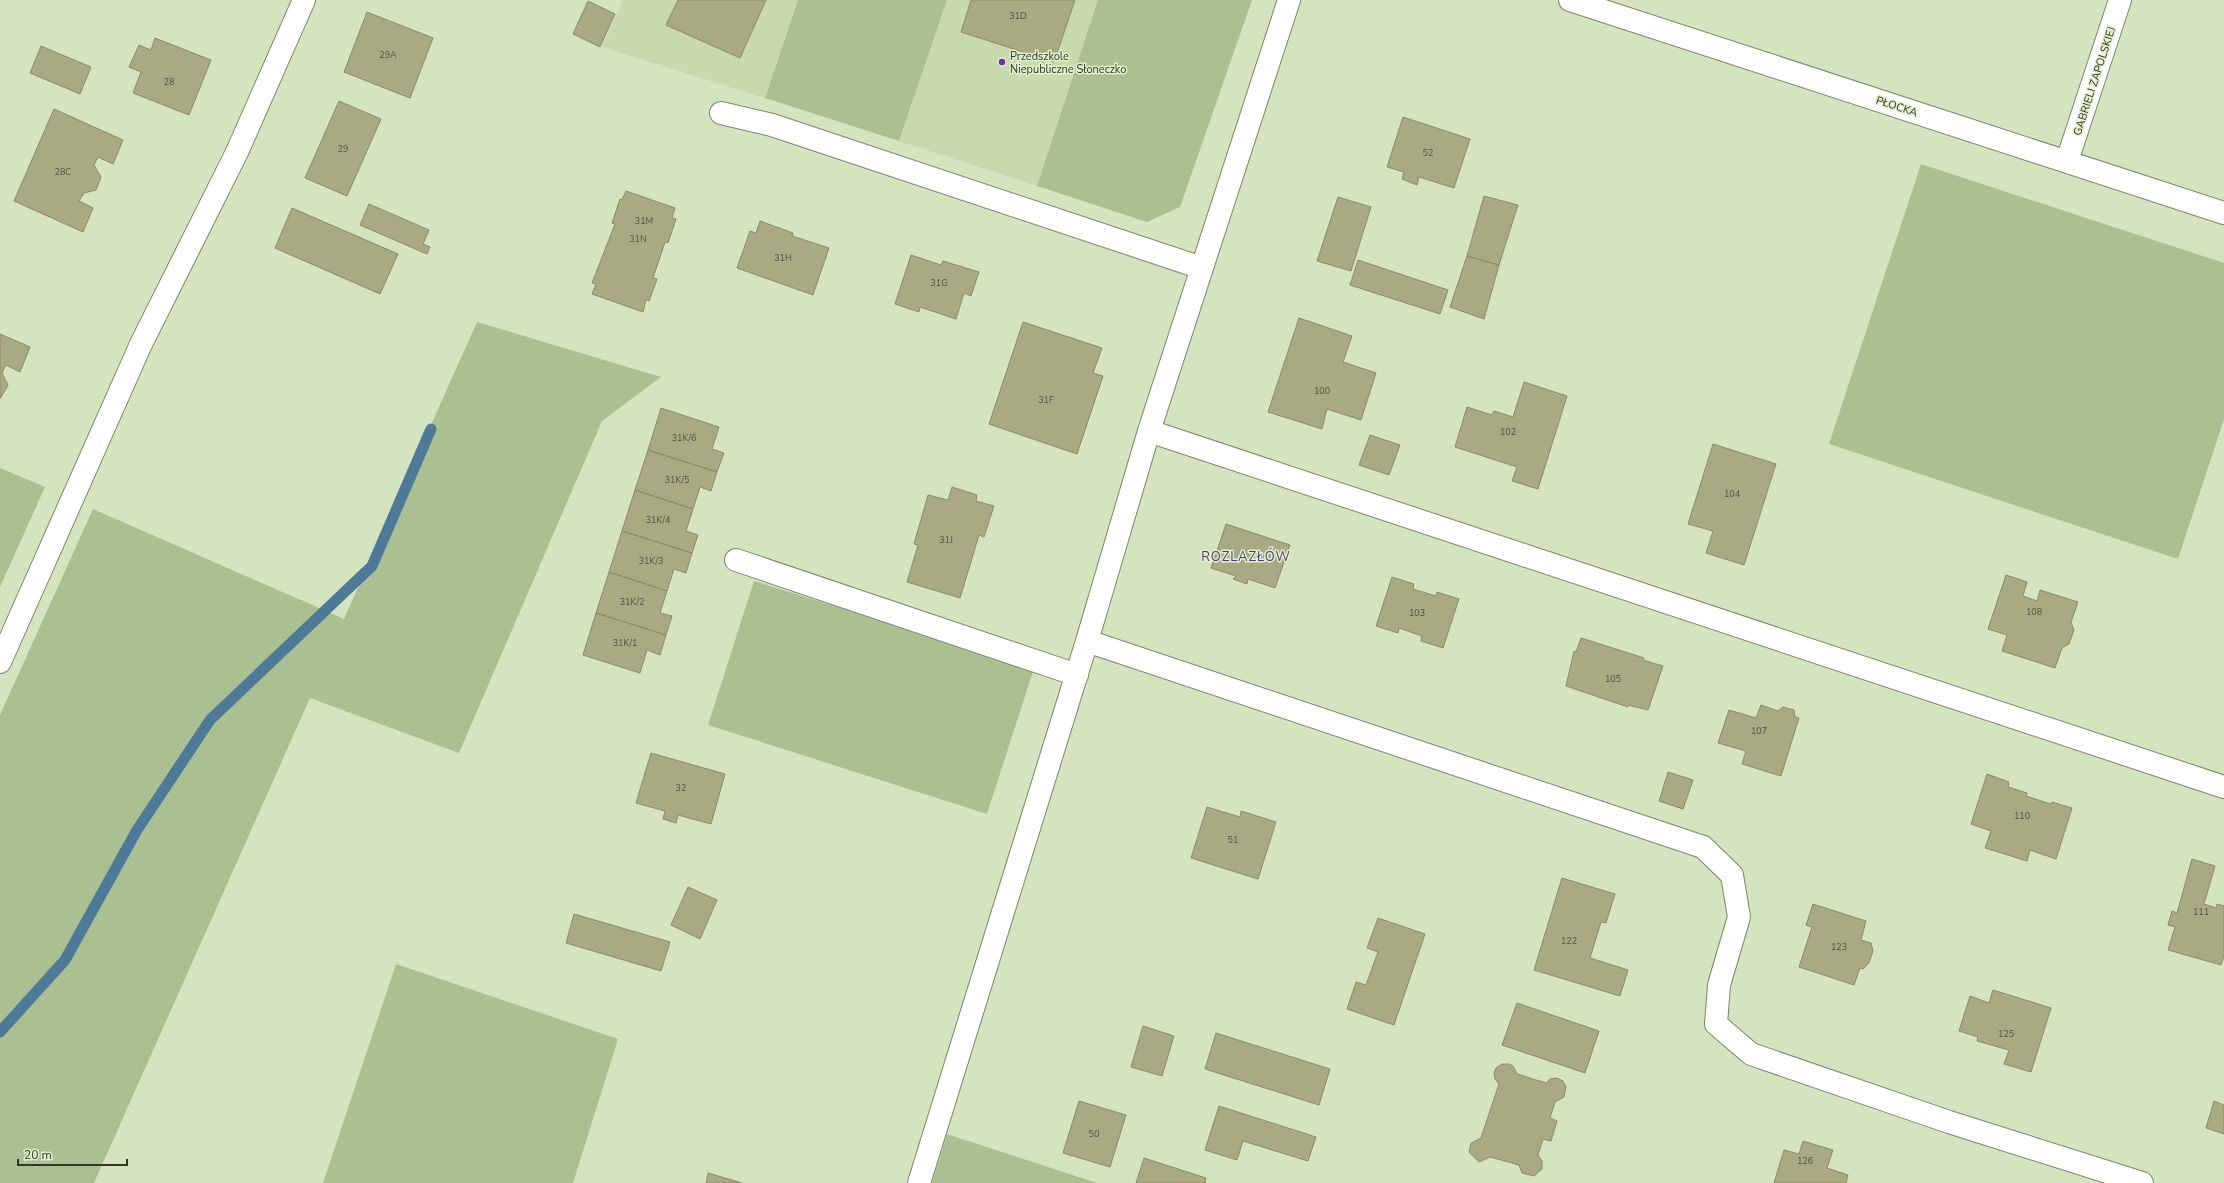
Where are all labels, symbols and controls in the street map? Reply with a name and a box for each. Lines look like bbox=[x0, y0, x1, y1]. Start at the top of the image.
house number: 31D bbox=[1009, 10, 1027, 22]
street label: GABRIELI ZAPOLSKIEJ bbox=[2070, 25, 2119, 137]
house number: 29A bbox=[379, 49, 397, 61]
place label: Przedszkole Niepubliczne Słoneczko bbox=[1010, 49, 1126, 77]
marker: Przedszkole Niepubliczne Słoneczko bbox=[997, 57, 1007, 67]
house number: 28 bbox=[164, 76, 174, 88]
street label: PŁOCKA bbox=[1874, 93, 1920, 120]
house number: 29 bbox=[338, 143, 348, 155]
house number: 52 bbox=[1423, 147, 1433, 159]
house number: 28C bbox=[55, 166, 71, 178]
house number: 31M bbox=[635, 215, 653, 227]
house number: 31N bbox=[629, 233, 647, 245]
house number: 31H bbox=[774, 252, 792, 264]
house number: 31G bbox=[930, 277, 948, 289]
house number: 100 bbox=[1314, 385, 1330, 397]
house number: 31F bbox=[1038, 394, 1054, 406]
house number: 102 bbox=[1500, 426, 1516, 438]
house number: 31K/6 bbox=[672, 432, 696, 444]
house number: 31K/5 bbox=[665, 474, 689, 486]
house number: 104 bbox=[1724, 488, 1741, 500]
house number: 31K/4 bbox=[646, 514, 671, 526]
house number: 31J bbox=[939, 534, 953, 546]
district label: ROZLAZŁÓW bbox=[1201, 547, 1291, 566]
house number: 31K/3 bbox=[639, 555, 663, 567]
house number: 31K/2 bbox=[620, 596, 644, 608]
house number: 108 bbox=[2026, 606, 2042, 618]
house number: 103 bbox=[1409, 607, 1425, 619]
house number: 31K/1 bbox=[613, 637, 637, 649]
house number: 105 bbox=[1605, 673, 1621, 685]
house number: 107 bbox=[1751, 725, 1767, 737]
house number: 32 bbox=[676, 782, 686, 794]
house number: 110 bbox=[2014, 810, 2030, 822]
house number: 51 bbox=[1228, 834, 1238, 846]
house number: 111 bbox=[2193, 906, 2209, 918]
house number: 122 bbox=[1561, 935, 1577, 947]
house number: 123 bbox=[1831, 941, 1847, 953]
house number: 125 bbox=[1998, 1028, 2014, 1040]
house number: 50 bbox=[1089, 1128, 1099, 1140]
scale bar bbox=[18, 1141, 127, 1167]
text: 20 m bbox=[24, 1147, 52, 1163]
house number: 126 bbox=[1797, 1155, 1813, 1167]

